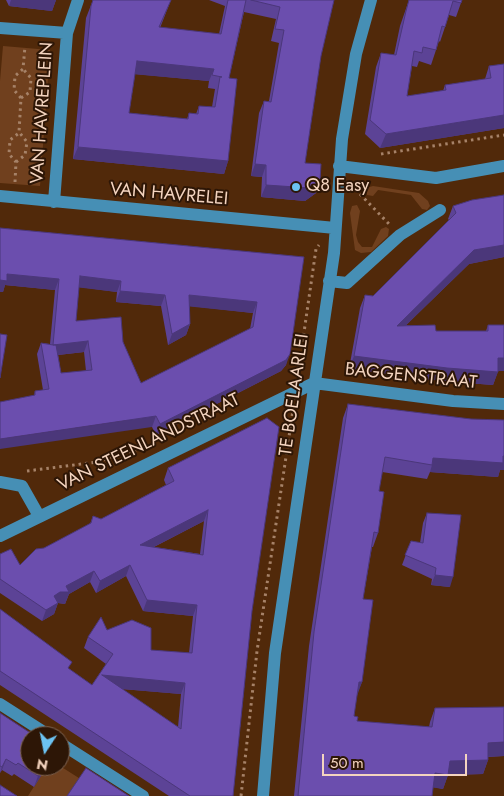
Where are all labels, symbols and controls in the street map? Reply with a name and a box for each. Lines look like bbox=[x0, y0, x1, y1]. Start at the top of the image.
street label: VAN HAVREPLEIN bbox=[27, 41, 59, 185]
place label: Q8 Easy bbox=[306, 176, 369, 198]
street label: VAN HAVRELEI bbox=[109, 179, 229, 211]
marker: Q8 Easy bbox=[290, 181, 302, 193]
street label: TE BOELAARLEI bbox=[276, 332, 314, 458]
street label: BAGGENSTRAAT bbox=[344, 359, 478, 395]
street label: VAN STEENLANDSTRAAT bbox=[55, 390, 243, 496]
north arrow bbox=[20, 726, 70, 776]
scale bar bbox=[324, 744, 469, 776]
text: 50 m bbox=[330, 752, 364, 774]
text: N bbox=[35, 754, 50, 776]

